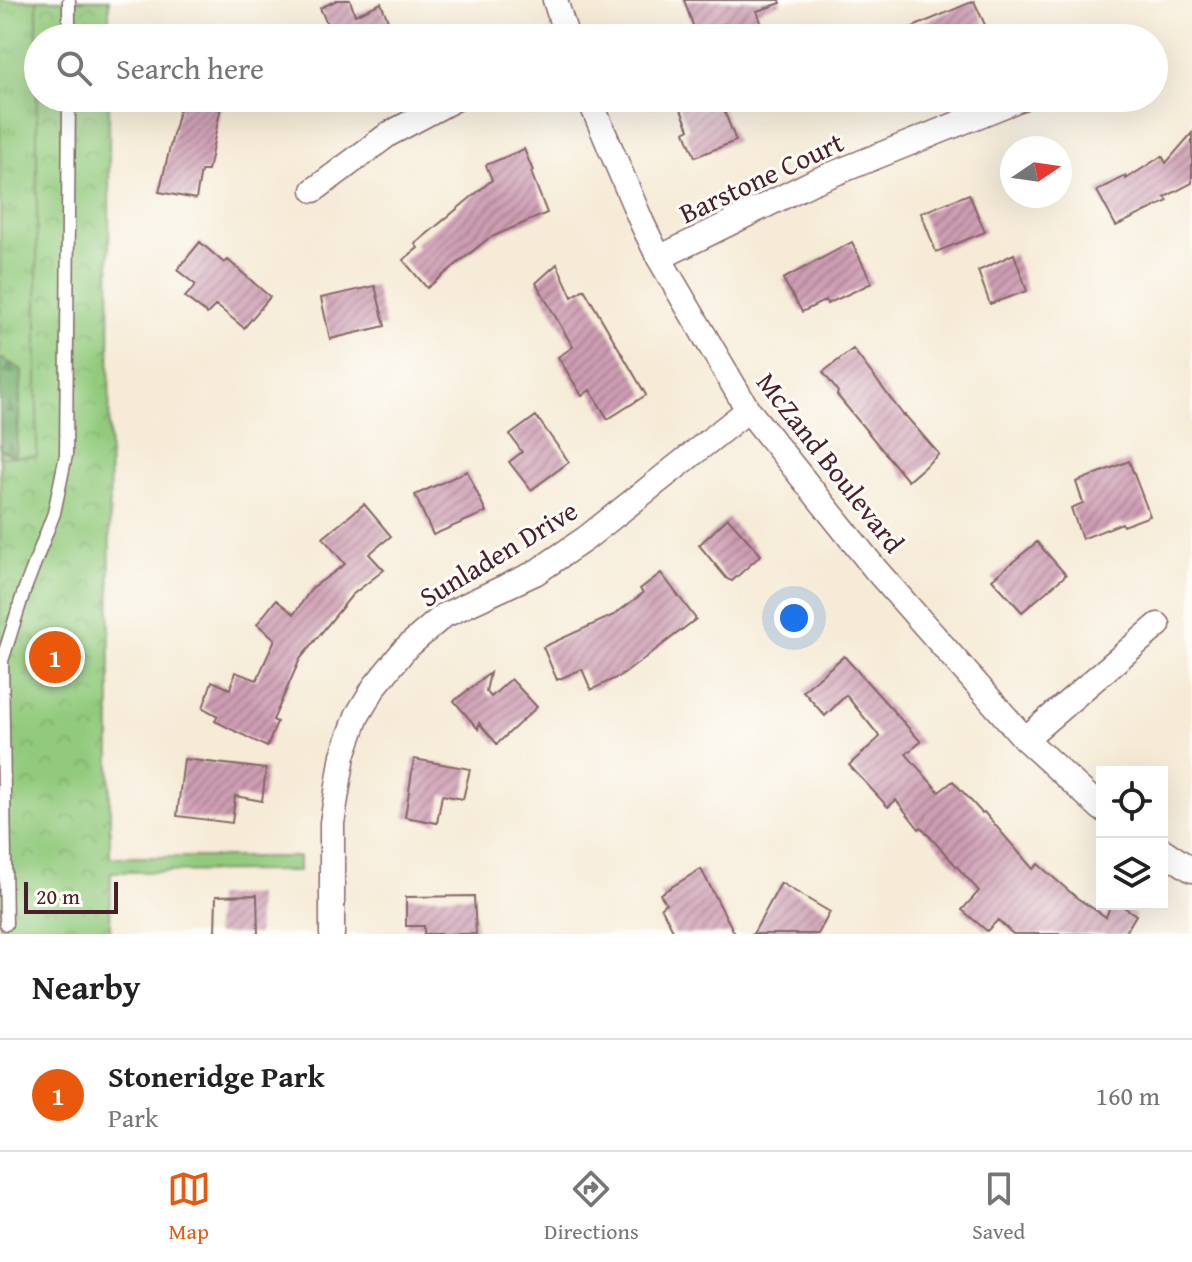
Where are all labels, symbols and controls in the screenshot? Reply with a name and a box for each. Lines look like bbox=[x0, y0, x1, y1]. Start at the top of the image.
search box bbox=[24, 24, 1168, 112]
icon: search bbox=[52, 46, 96, 90]
text: Search here bbox=[116, 46, 264, 90]
street label: Barstone Court bbox=[672, 121, 850, 233]
north arrow bbox=[1000, 136, 1072, 208]
street label: McZand Boulevard bbox=[747, 363, 915, 561]
street label: Sunladen Drive bbox=[411, 489, 585, 617]
your location bbox=[774, 598, 814, 638]
pin: 1 bbox=[29, 627, 81, 687]
map controls bbox=[1096, 766, 1168, 910]
button: locate bbox=[1096, 766, 1168, 838]
button: layers bbox=[1096, 838, 1168, 910]
scale bar bbox=[24, 878, 118, 914]
text: 20 m bbox=[36, 880, 80, 912]
text: Nearby bbox=[32, 962, 141, 1011]
text: Stoneridge Park bbox=[108, 1054, 325, 1098]
text: 1 bbox=[51, 1076, 65, 1115]
text: 160 m bbox=[1095, 1076, 1160, 1115]
text: Park bbox=[108, 1098, 158, 1137]
tab: Map bbox=[167, 1167, 211, 1247]
tab: Directions bbox=[544, 1167, 639, 1247]
tab: Saved bbox=[972, 1167, 1025, 1247]

